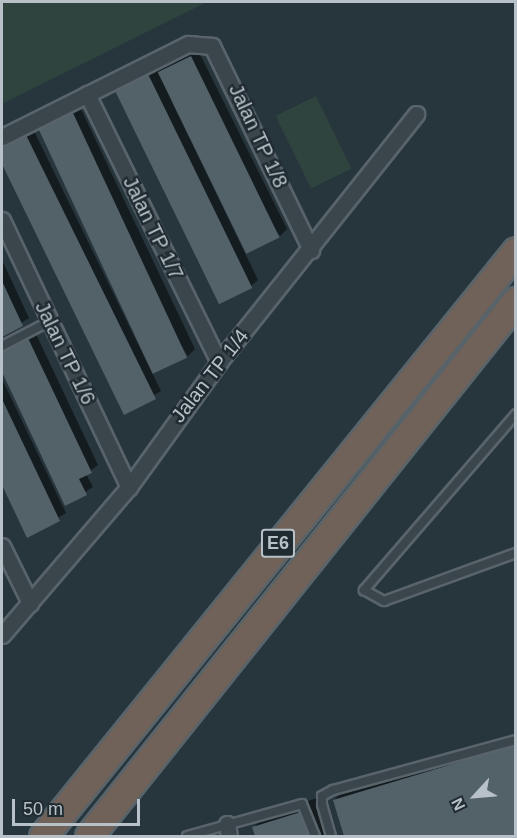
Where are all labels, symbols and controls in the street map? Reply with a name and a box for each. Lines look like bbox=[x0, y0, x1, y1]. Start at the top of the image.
street label: Jalan TP 1/8 bbox=[223, 80, 293, 192]
street label: Jalan TP 1/7 bbox=[118, 172, 188, 284]
street label: Jalan TP 1/6 bbox=[30, 297, 100, 409]
street label: Jalan TP 1/4 bbox=[166, 324, 254, 428]
road number: E6 bbox=[260, 528, 296, 558]
north arrow bbox=[445, 766, 505, 826]
scale bar bbox=[15, 787, 142, 825]
text: N bbox=[448, 795, 469, 813]
text: 50 m bbox=[23, 799, 63, 819]

